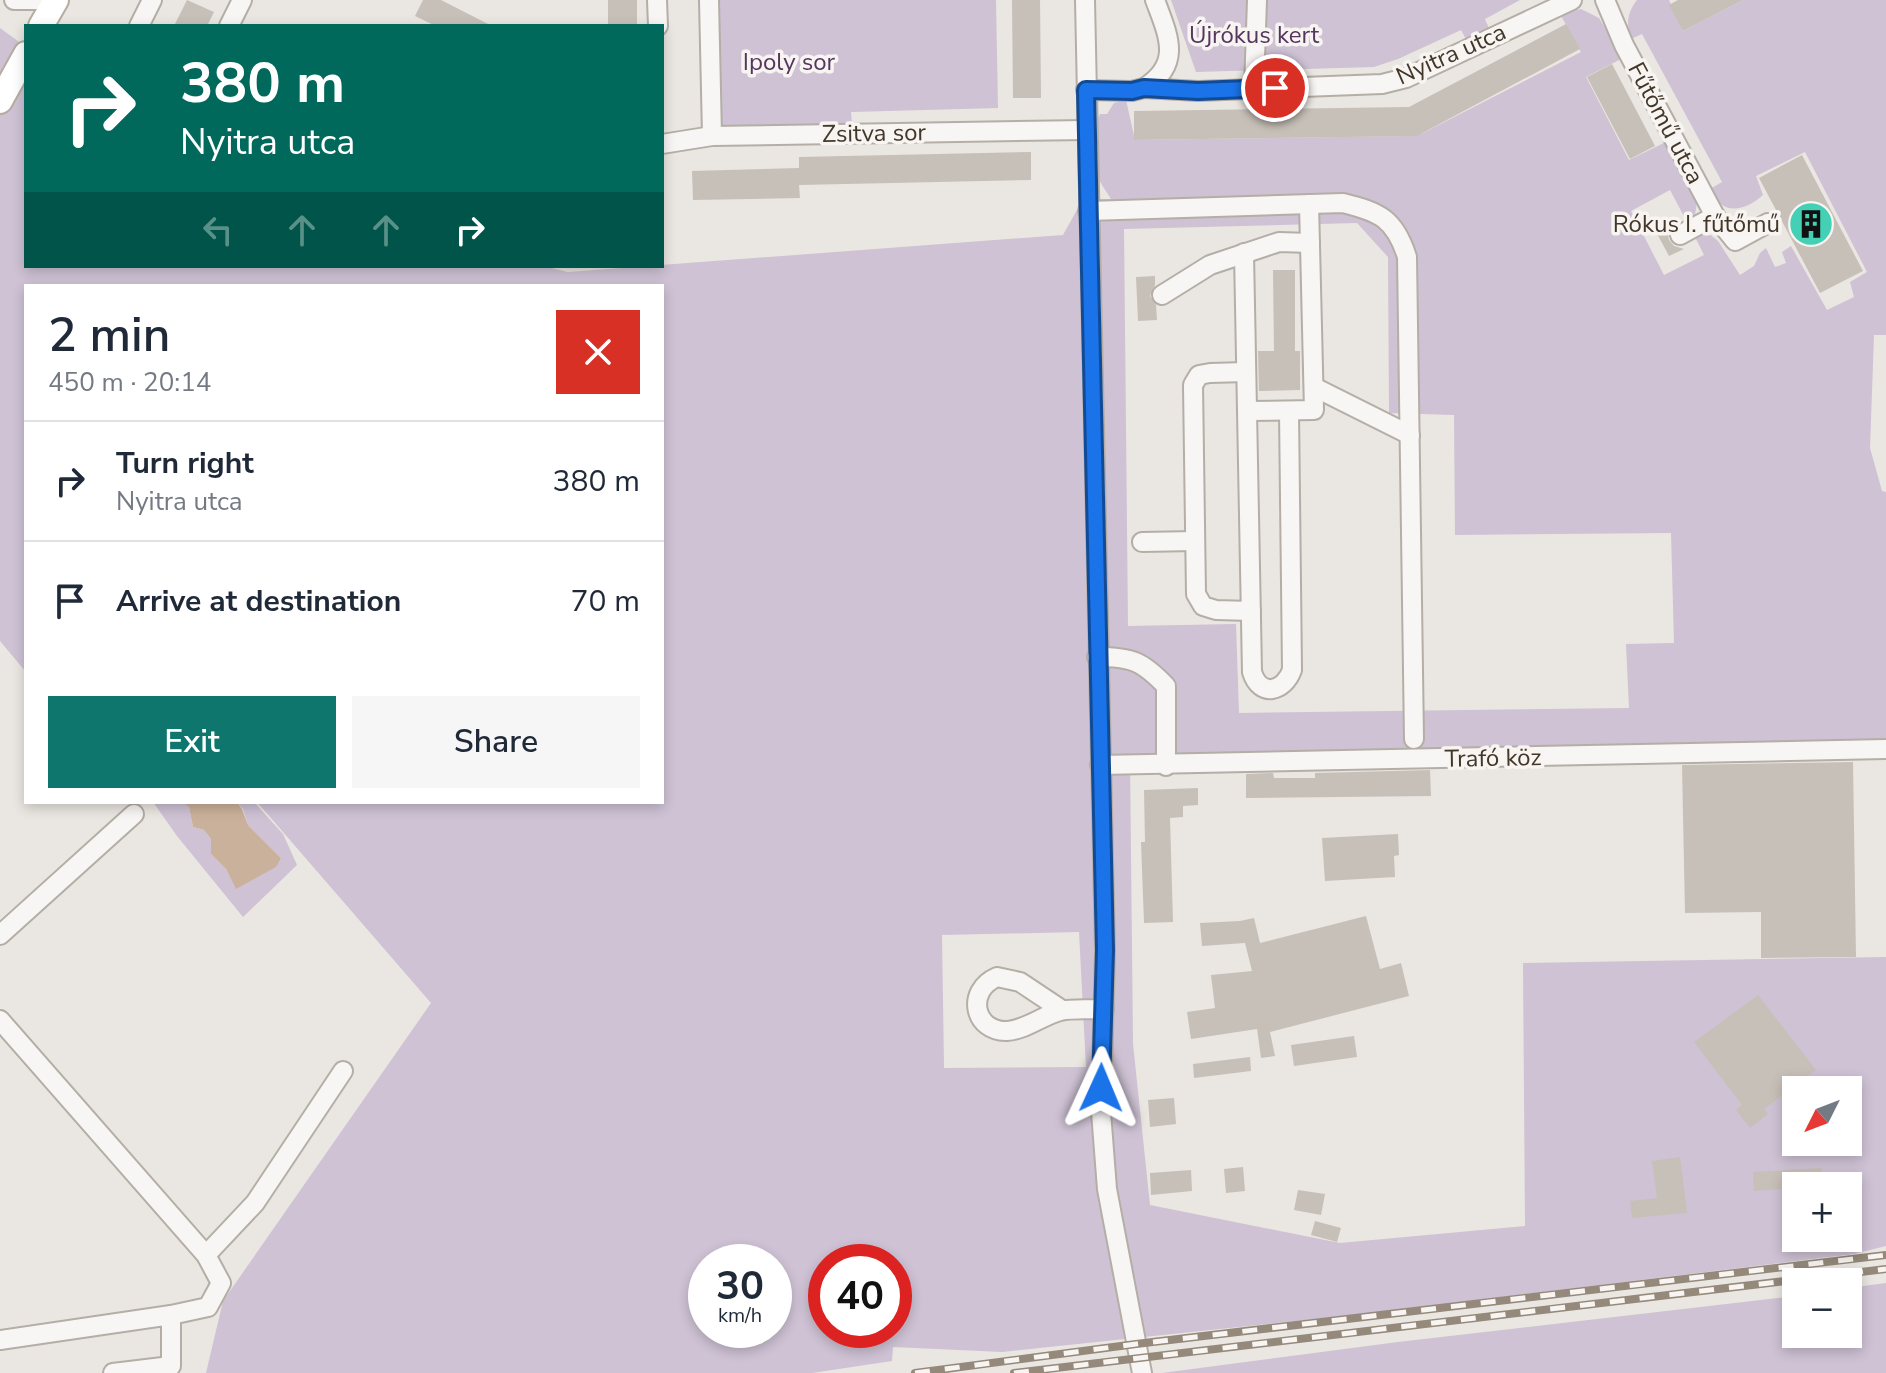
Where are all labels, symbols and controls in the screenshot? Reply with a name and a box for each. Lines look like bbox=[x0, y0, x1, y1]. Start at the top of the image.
street label: Nyitra utca bbox=[1391, 16, 1511, 92]
park label: Újrókus kert bbox=[1189, 19, 1320, 51]
text: 380 m bbox=[180, 45, 345, 122]
park label: Ipoly sor bbox=[743, 46, 836, 78]
pin bbox=[1241, 54, 1309, 122]
icon: right bbox=[48, 56, 152, 160]
street label: Fűtőmű utca bbox=[1621, 56, 1711, 190]
icon: arrive bbox=[1253, 66, 1297, 110]
street label: Zsitva sor bbox=[822, 116, 927, 150]
text: Nyitra utca bbox=[180, 118, 355, 167]
building icon: Rókus I. fűtőmű bbox=[1787, 200, 1835, 248]
icon: left bbox=[196, 208, 240, 252]
icon: ahead bbox=[280, 208, 324, 252]
icon: ahead bbox=[364, 208, 408, 252]
icon: right bbox=[448, 208, 492, 252]
place label: Rókus I. fűtőmű bbox=[1613, 208, 1780, 240]
text: 2 min bbox=[48, 302, 170, 368]
button: close bbox=[556, 310, 640, 394]
text: 450 m · 20:14 bbox=[48, 365, 211, 400]
text: Turn right bbox=[116, 443, 254, 484]
icon: right bbox=[48, 459, 92, 503]
text: 380 m bbox=[553, 461, 640, 502]
text: Nyitra utca bbox=[116, 484, 243, 519]
icon: arrive bbox=[48, 579, 92, 623]
text: Arrive at destination bbox=[116, 581, 401, 622]
text: 70 m bbox=[571, 581, 640, 622]
button: Exit bbox=[48, 696, 336, 788]
button: Share bbox=[352, 696, 640, 788]
street label: Trafó köz bbox=[1444, 741, 1542, 775]
position arrow bbox=[1059, 1046, 1143, 1130]
north arrow bbox=[1782, 1076, 1862, 1156]
map controls bbox=[1782, 1076, 1862, 1348]
button: + bbox=[1782, 1172, 1862, 1252]
speed limit sign: 40 bbox=[808, 1244, 912, 1348]
text: 30 bbox=[716, 1259, 764, 1313]
button: − bbox=[1782, 1268, 1862, 1348]
text: km/h bbox=[718, 1302, 762, 1329]

